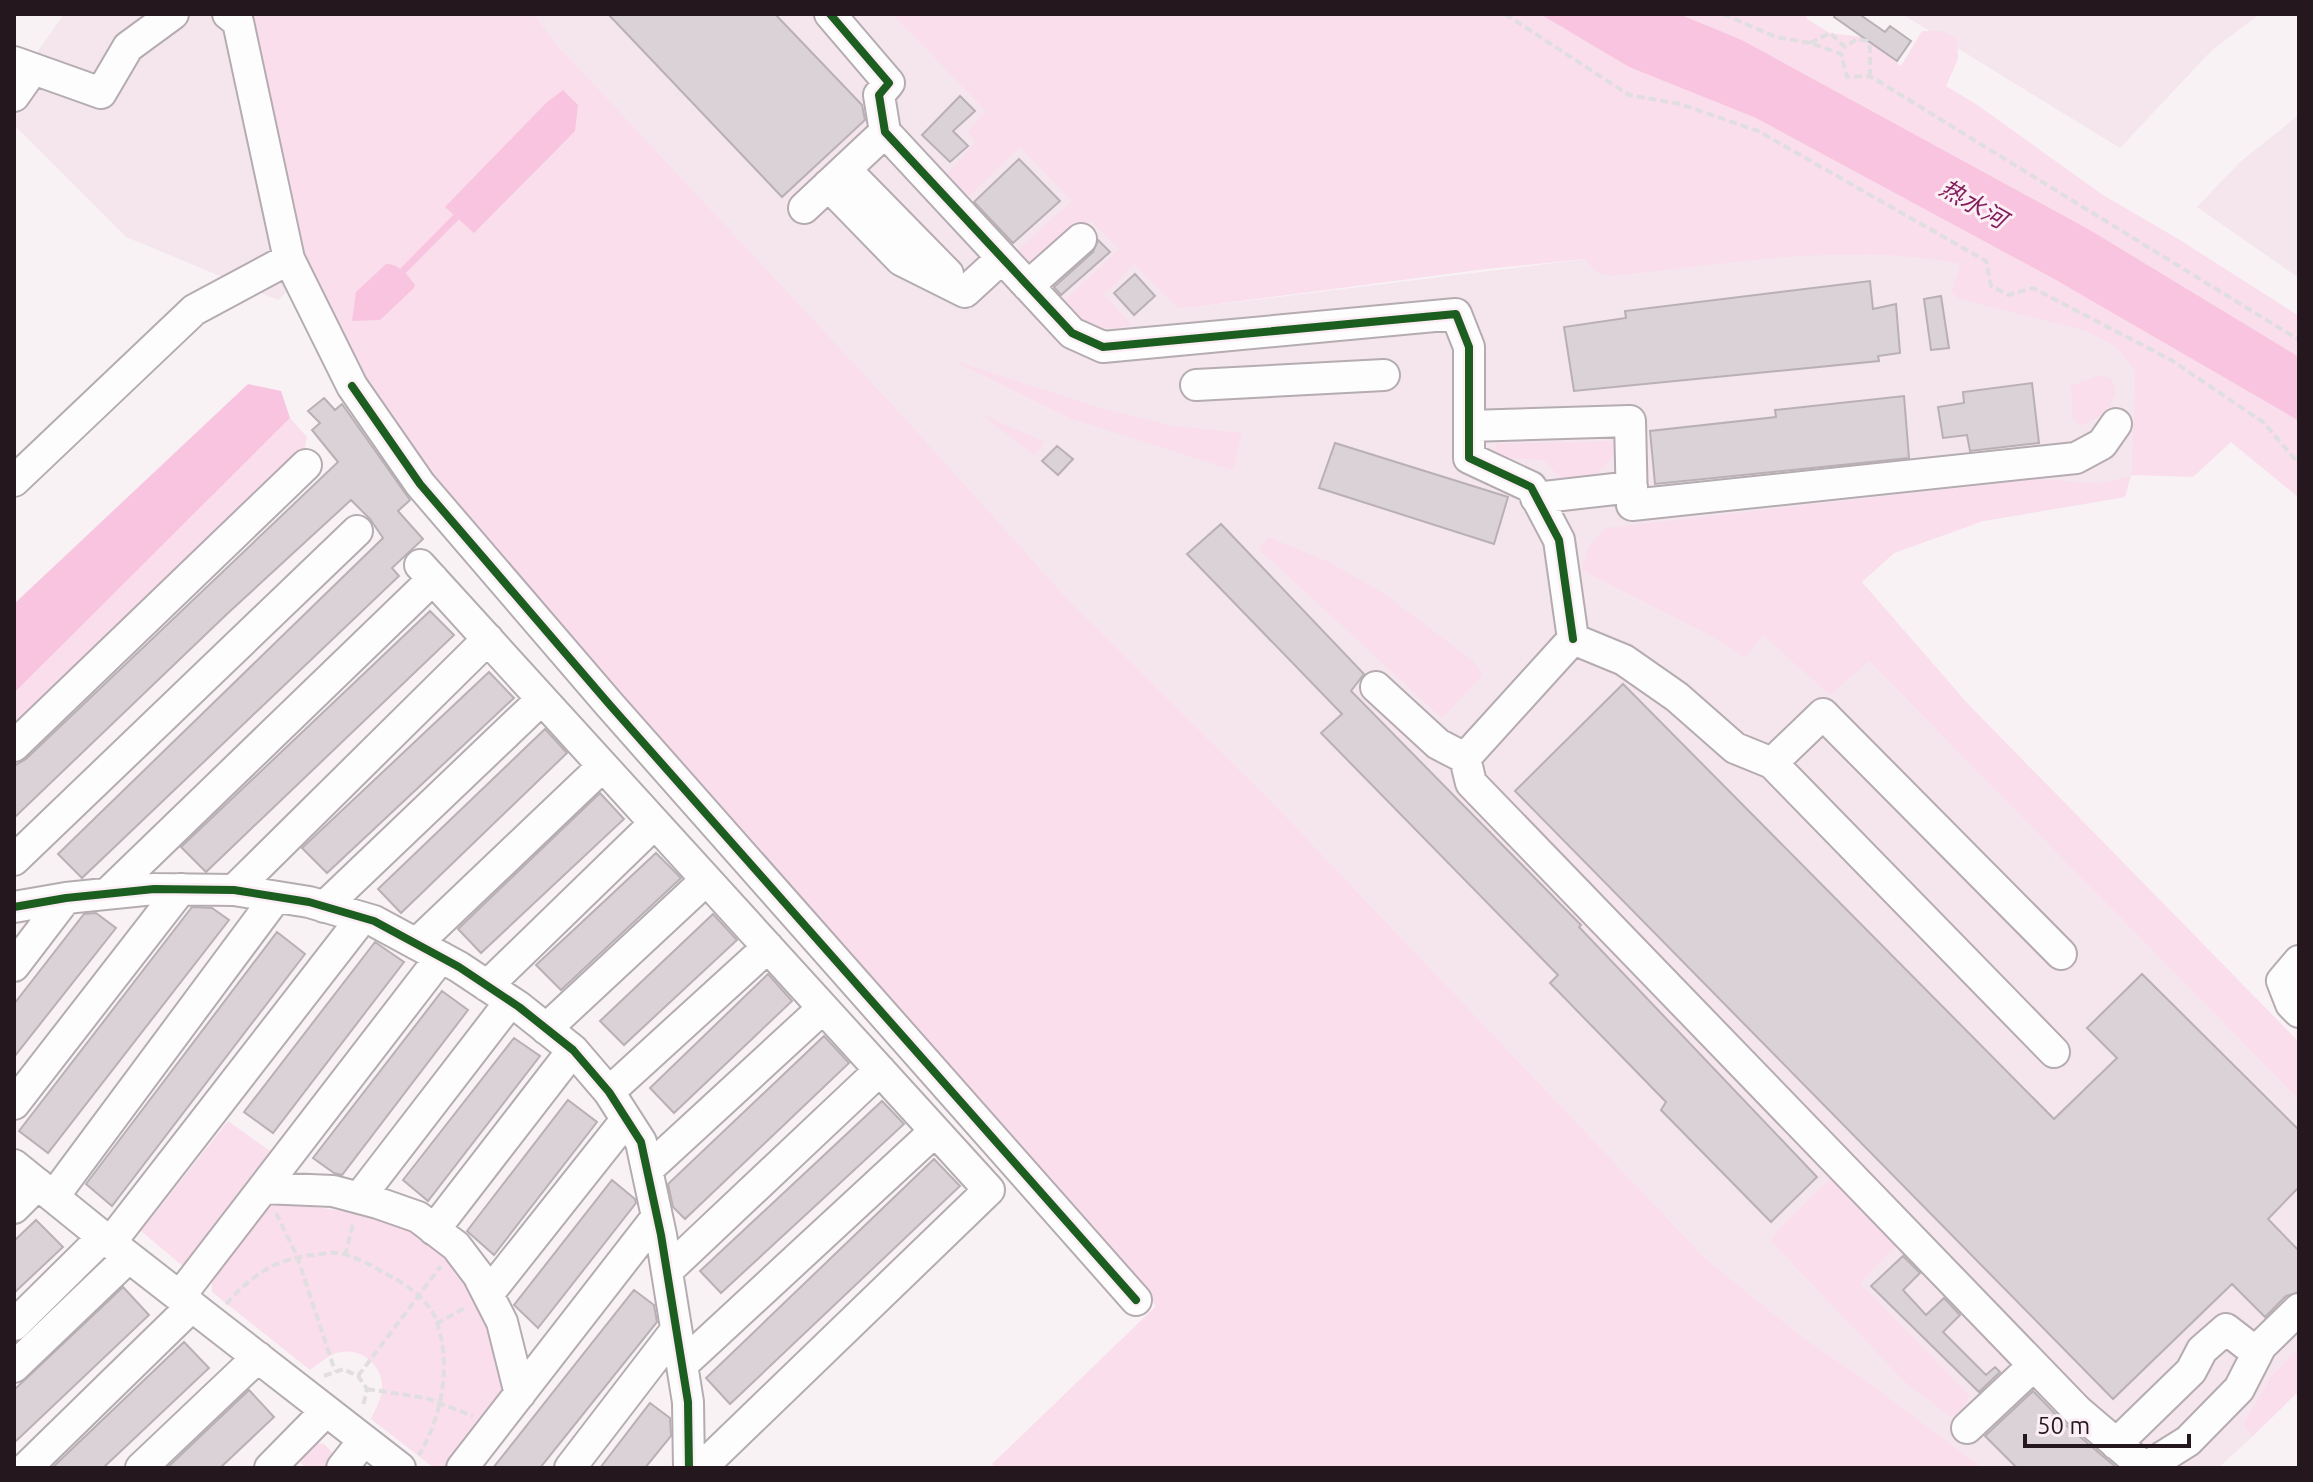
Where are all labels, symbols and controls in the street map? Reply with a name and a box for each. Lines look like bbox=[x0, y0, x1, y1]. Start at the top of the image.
water label: 热水河 bbox=[1935, 174, 2015, 235]
scale bar bbox=[2025, 1398, 2189, 1448]
text: 50 m bbox=[2037, 1412, 2090, 1439]

